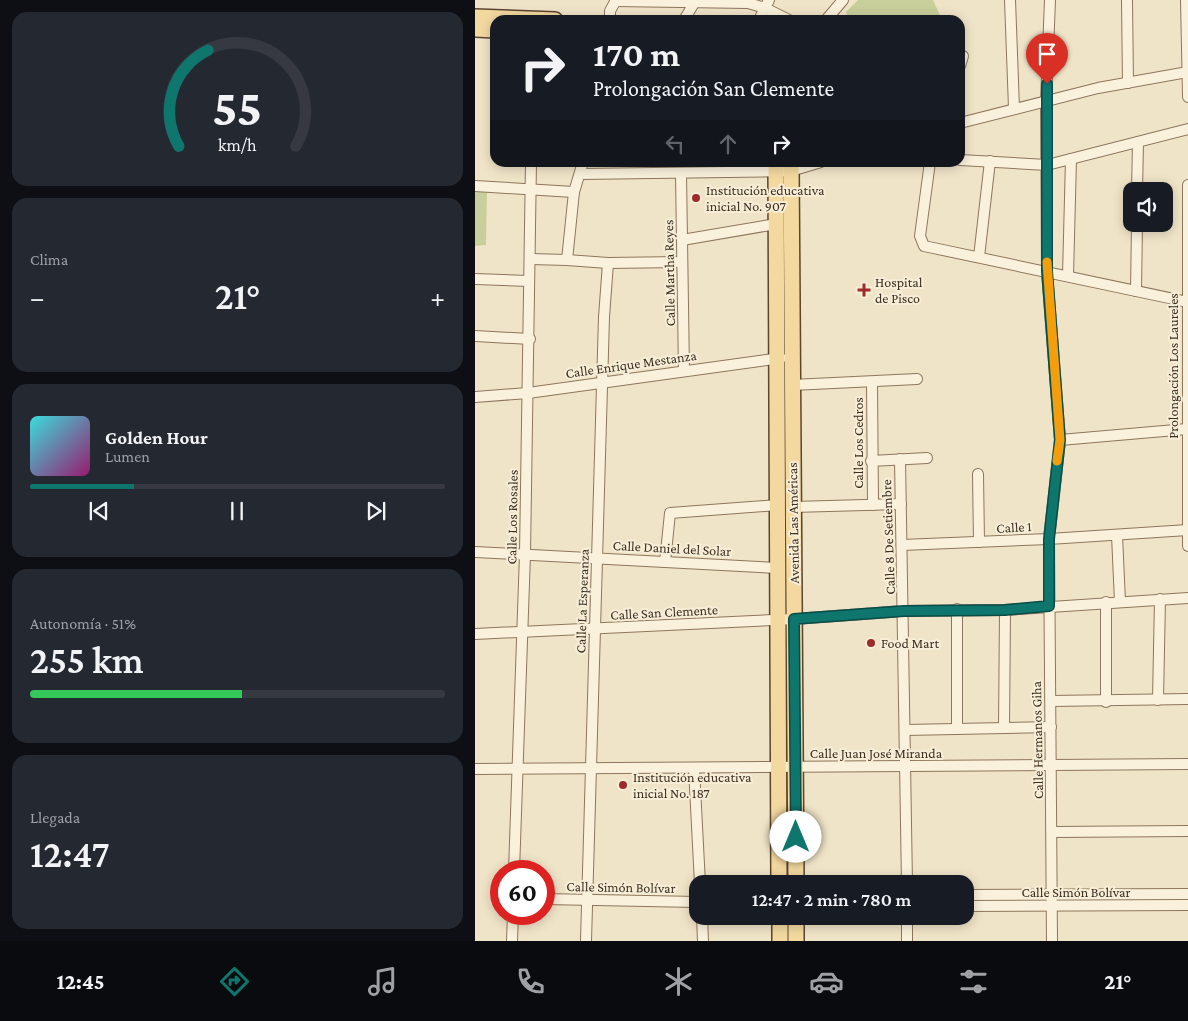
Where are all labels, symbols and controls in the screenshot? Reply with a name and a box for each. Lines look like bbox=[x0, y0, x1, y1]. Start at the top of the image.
pin bbox=[1026, 33, 1068, 84]
icon: right bbox=[510, 35, 575, 100]
text: 170 m bbox=[593, 35, 680, 74]
icon: arrive bbox=[1033, 40, 1061, 68]
text: Prolongación San Clemente bbox=[593, 76, 834, 101]
text: 55 bbox=[212, 78, 263, 136]
icon: left bbox=[661, 130, 689, 158]
icon: ahead bbox=[714, 130, 742, 158]
icon: right bbox=[767, 130, 795, 158]
text: km/h bbox=[218, 135, 257, 155]
place label: Institución educativa inicial No. 907 bbox=[706, 182, 825, 214]
map controls bbox=[1123, 182, 1173, 232]
button: sound bbox=[1123, 182, 1173, 232]
marker: Institución educativa inicial No. 907 bbox=[690, 192, 702, 204]
street label: Calle Martha Reyes bbox=[660, 219, 678, 327]
text: Clima bbox=[30, 251, 68, 268]
place label: Hospital de Pisco bbox=[875, 274, 923, 306]
text: 21° bbox=[215, 275, 260, 317]
text: − bbox=[30, 282, 45, 313]
text: + bbox=[430, 282, 445, 313]
marker: Hospital de Pisco bbox=[857, 283, 871, 297]
street label: Prolongación Los Laureles bbox=[1165, 293, 1181, 439]
street label: Calle Enrique Mestanza bbox=[564, 347, 698, 381]
street label: Calle Los Cedros bbox=[850, 397, 866, 489]
text: Golden Hour bbox=[105, 427, 208, 448]
text: Lumen bbox=[105, 448, 150, 465]
street label: Avenida Las Américas bbox=[784, 462, 802, 584]
street label: Calle Los Rosales bbox=[503, 470, 521, 564]
street label: Calle 8 De Setiembre bbox=[878, 479, 898, 595]
icon: previous bbox=[85, 497, 113, 525]
icon: pause bbox=[223, 497, 251, 525]
icon: next bbox=[362, 497, 390, 525]
street label: Calle 1 bbox=[996, 518, 1032, 536]
street label: Calle Daniel del Solar bbox=[612, 537, 732, 559]
street label: Calle La Esperanza bbox=[572, 548, 592, 654]
street label: Calle San Clemente bbox=[610, 601, 718, 623]
text: Autonomía · 51% bbox=[30, 615, 136, 632]
place label: Food Mart bbox=[881, 635, 940, 651]
marker: Food Mart bbox=[865, 637, 877, 649]
text: 255 km bbox=[30, 639, 144, 681]
street label: Calle Hermanos Giha bbox=[1028, 680, 1046, 799]
street label: Calle Juan José Miranda bbox=[810, 745, 943, 761]
place label: Institución educativa inicial No. 187 bbox=[633, 769, 752, 801]
marker: Institución educativa inicial No. 187 bbox=[617, 779, 629, 791]
text: Llegada bbox=[30, 809, 80, 826]
position arrow bbox=[769, 810, 821, 862]
text: 12:47 bbox=[30, 833, 110, 875]
speed limit sign: 60 bbox=[490, 860, 555, 925]
street label: Calle Simón Bolívar bbox=[566, 878, 676, 896]
street label: Calle Simón Bolívar bbox=[1021, 884, 1131, 900]
text: 12:47 · 2 min · 780 m bbox=[752, 889, 911, 910]
icon: directions bbox=[217, 964, 252, 999]
icon: music bbox=[365, 964, 400, 999]
icon: phone bbox=[513, 964, 548, 999]
icon: climate bbox=[661, 964, 696, 999]
icon: car bbox=[809, 964, 844, 999]
icon: filters bbox=[956, 964, 991, 999]
text: 12:45 bbox=[56, 969, 105, 994]
text: 21° bbox=[1104, 969, 1132, 994]

